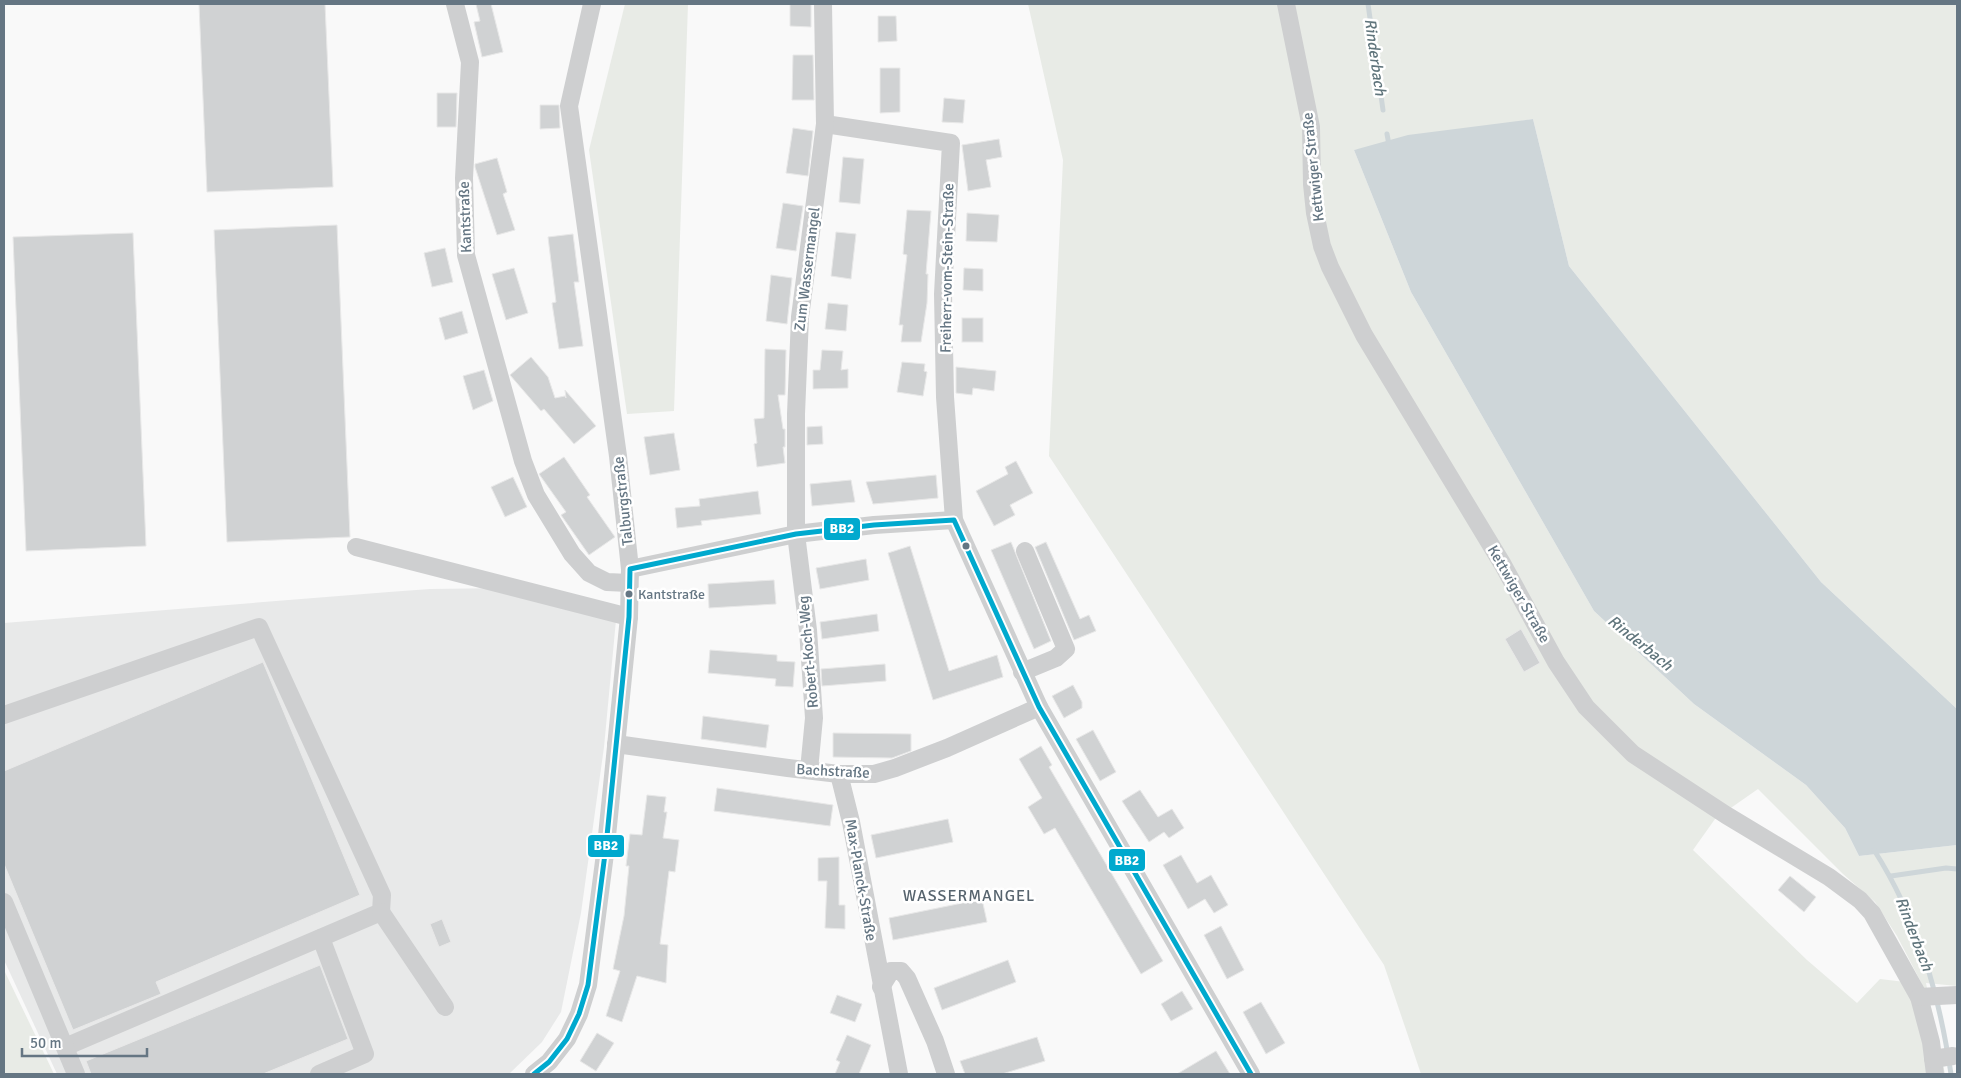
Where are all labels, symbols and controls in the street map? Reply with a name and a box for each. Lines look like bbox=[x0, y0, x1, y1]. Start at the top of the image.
water label: Rinderbach bbox=[1360, 17, 1390, 98]
street label: Kettwiger Straße bbox=[1298, 112, 1328, 222]
street label: Kantstraße bbox=[455, 181, 475, 253]
street label: Freiherr-vom-Stein-Straße bbox=[937, 183, 957, 353]
street label: Zum Wassermangel bbox=[790, 206, 824, 332]
street label: Talburgstraße bbox=[609, 456, 637, 546]
line badge: BB2 bbox=[823, 517, 861, 541]
text: BB2 bbox=[830, 520, 854, 537]
unlabelled marker bbox=[961, 541, 971, 551]
street label: Kettwiger Straße bbox=[1484, 542, 1554, 646]
place label: Kantstraße bbox=[638, 586, 705, 603]
marker: Kantstraße bbox=[624, 589, 634, 599]
street label: Robert-Koch-Weg bbox=[794, 595, 822, 709]
water label: Rinderbach bbox=[1603, 611, 1678, 676]
street label: Bachstraße bbox=[796, 760, 870, 782]
street label: Max-Planck-Straße bbox=[841, 818, 881, 942]
line badge: BB2 bbox=[587, 834, 625, 858]
text: BB2 bbox=[594, 837, 618, 854]
line badge: BB2 bbox=[1108, 848, 1146, 872]
text: BB2 bbox=[1115, 852, 1139, 869]
district label: WASSERMANGEL bbox=[903, 886, 1035, 906]
water label: Rinderbach bbox=[1891, 894, 1938, 975]
scale bar bbox=[22, 1026, 148, 1058]
text: 50 m bbox=[30, 1034, 61, 1052]

